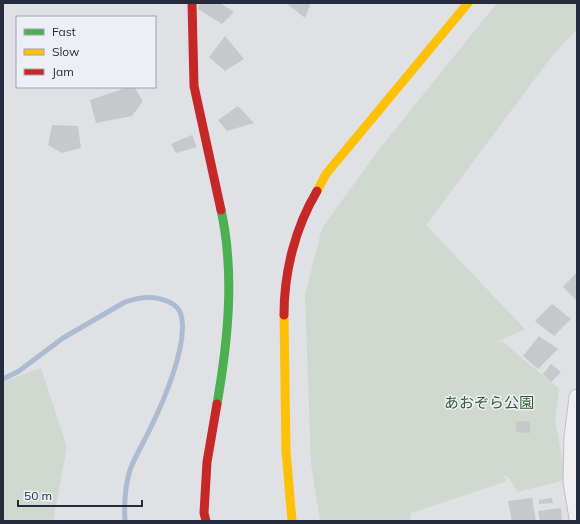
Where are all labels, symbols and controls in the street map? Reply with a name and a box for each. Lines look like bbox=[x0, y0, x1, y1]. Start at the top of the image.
legend bbox=[16, 16, 156, 88]
text: Fast bbox=[52, 24, 76, 39]
text: Slow bbox=[52, 44, 80, 59]
text: Jam bbox=[52, 64, 74, 79]
park label: あおぞら公園 bbox=[444, 393, 534, 412]
scale bar bbox=[18, 482, 142, 508]
text: 50 m bbox=[24, 488, 52, 503]

